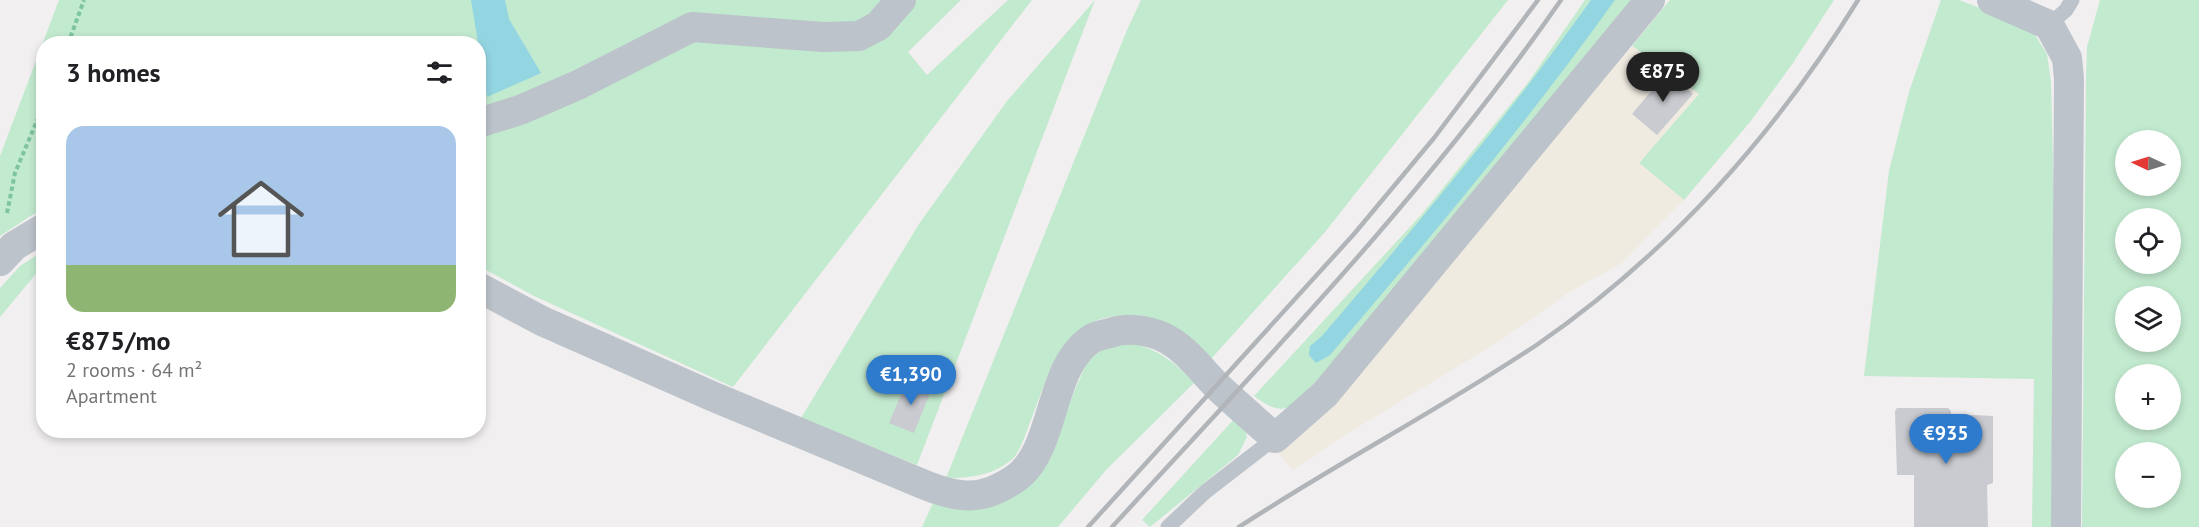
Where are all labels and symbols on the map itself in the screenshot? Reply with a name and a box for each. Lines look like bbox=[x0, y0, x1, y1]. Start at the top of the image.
pin: €875 bbox=[1627, 52, 1699, 103]
north arrow bbox=[2115, 130, 2181, 196]
pin: €1,390 bbox=[862, 355, 960, 406]
pin: €935 bbox=[1910, 414, 1982, 465]

